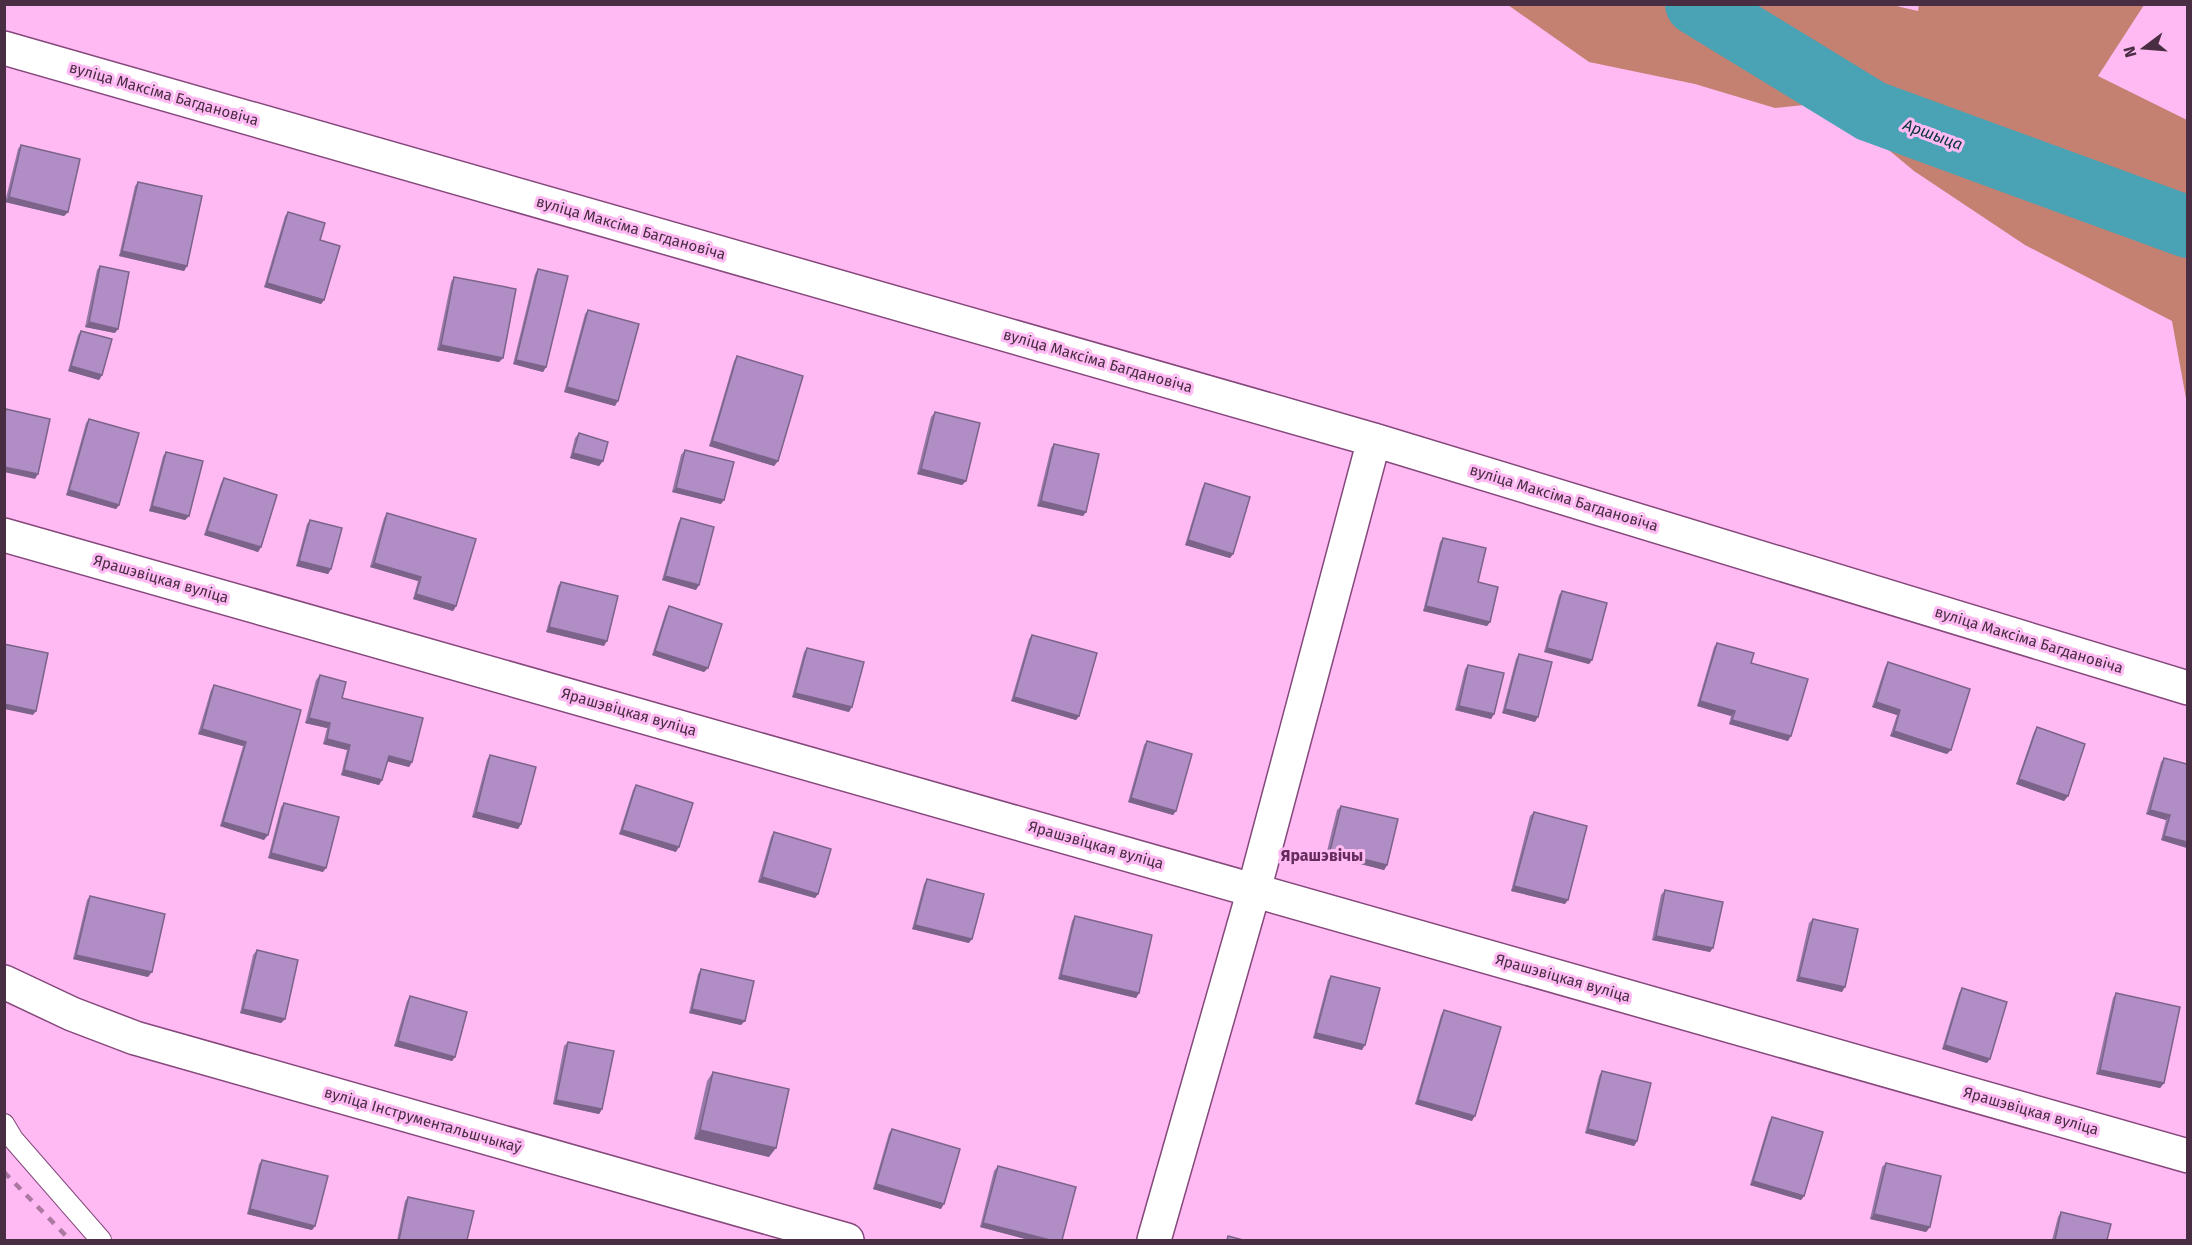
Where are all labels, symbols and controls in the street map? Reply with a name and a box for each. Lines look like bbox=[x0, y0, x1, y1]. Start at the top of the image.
north arrow bbox=[2114, 18, 2174, 78]
text: N bbox=[2119, 44, 2141, 60]
street label: вуліца Максіма Багдановіча bbox=[67, 58, 261, 130]
water label: Аршыца bbox=[1900, 115, 1965, 154]
street label: вуліца Максіма Багдановіча bbox=[534, 192, 728, 264]
street label: вуліца Максіма Багдановіча bbox=[1001, 325, 1195, 397]
street label: вуліца Максіма Багдановіча bbox=[1468, 461, 1660, 535]
street label: Ярашэвіцкая вуліца bbox=[91, 551, 231, 607]
street label: вуліца Максіма Багдановіча bbox=[1933, 603, 2125, 677]
street label: Ярашэвіцкая вуліца bbox=[559, 684, 699, 740]
street label: Ярашэвіцкая вуліца bbox=[1026, 817, 1166, 873]
district label: Ярашэвічы bbox=[1281, 846, 1363, 865]
street label: Ярашэвіцкая вуліца bbox=[1493, 950, 1633, 1006]
street label: вуліца Інструментальшчыкаў bbox=[322, 1083, 524, 1157]
street label: Ярашэвіцкая вуліца bbox=[1961, 1083, 2101, 1139]

